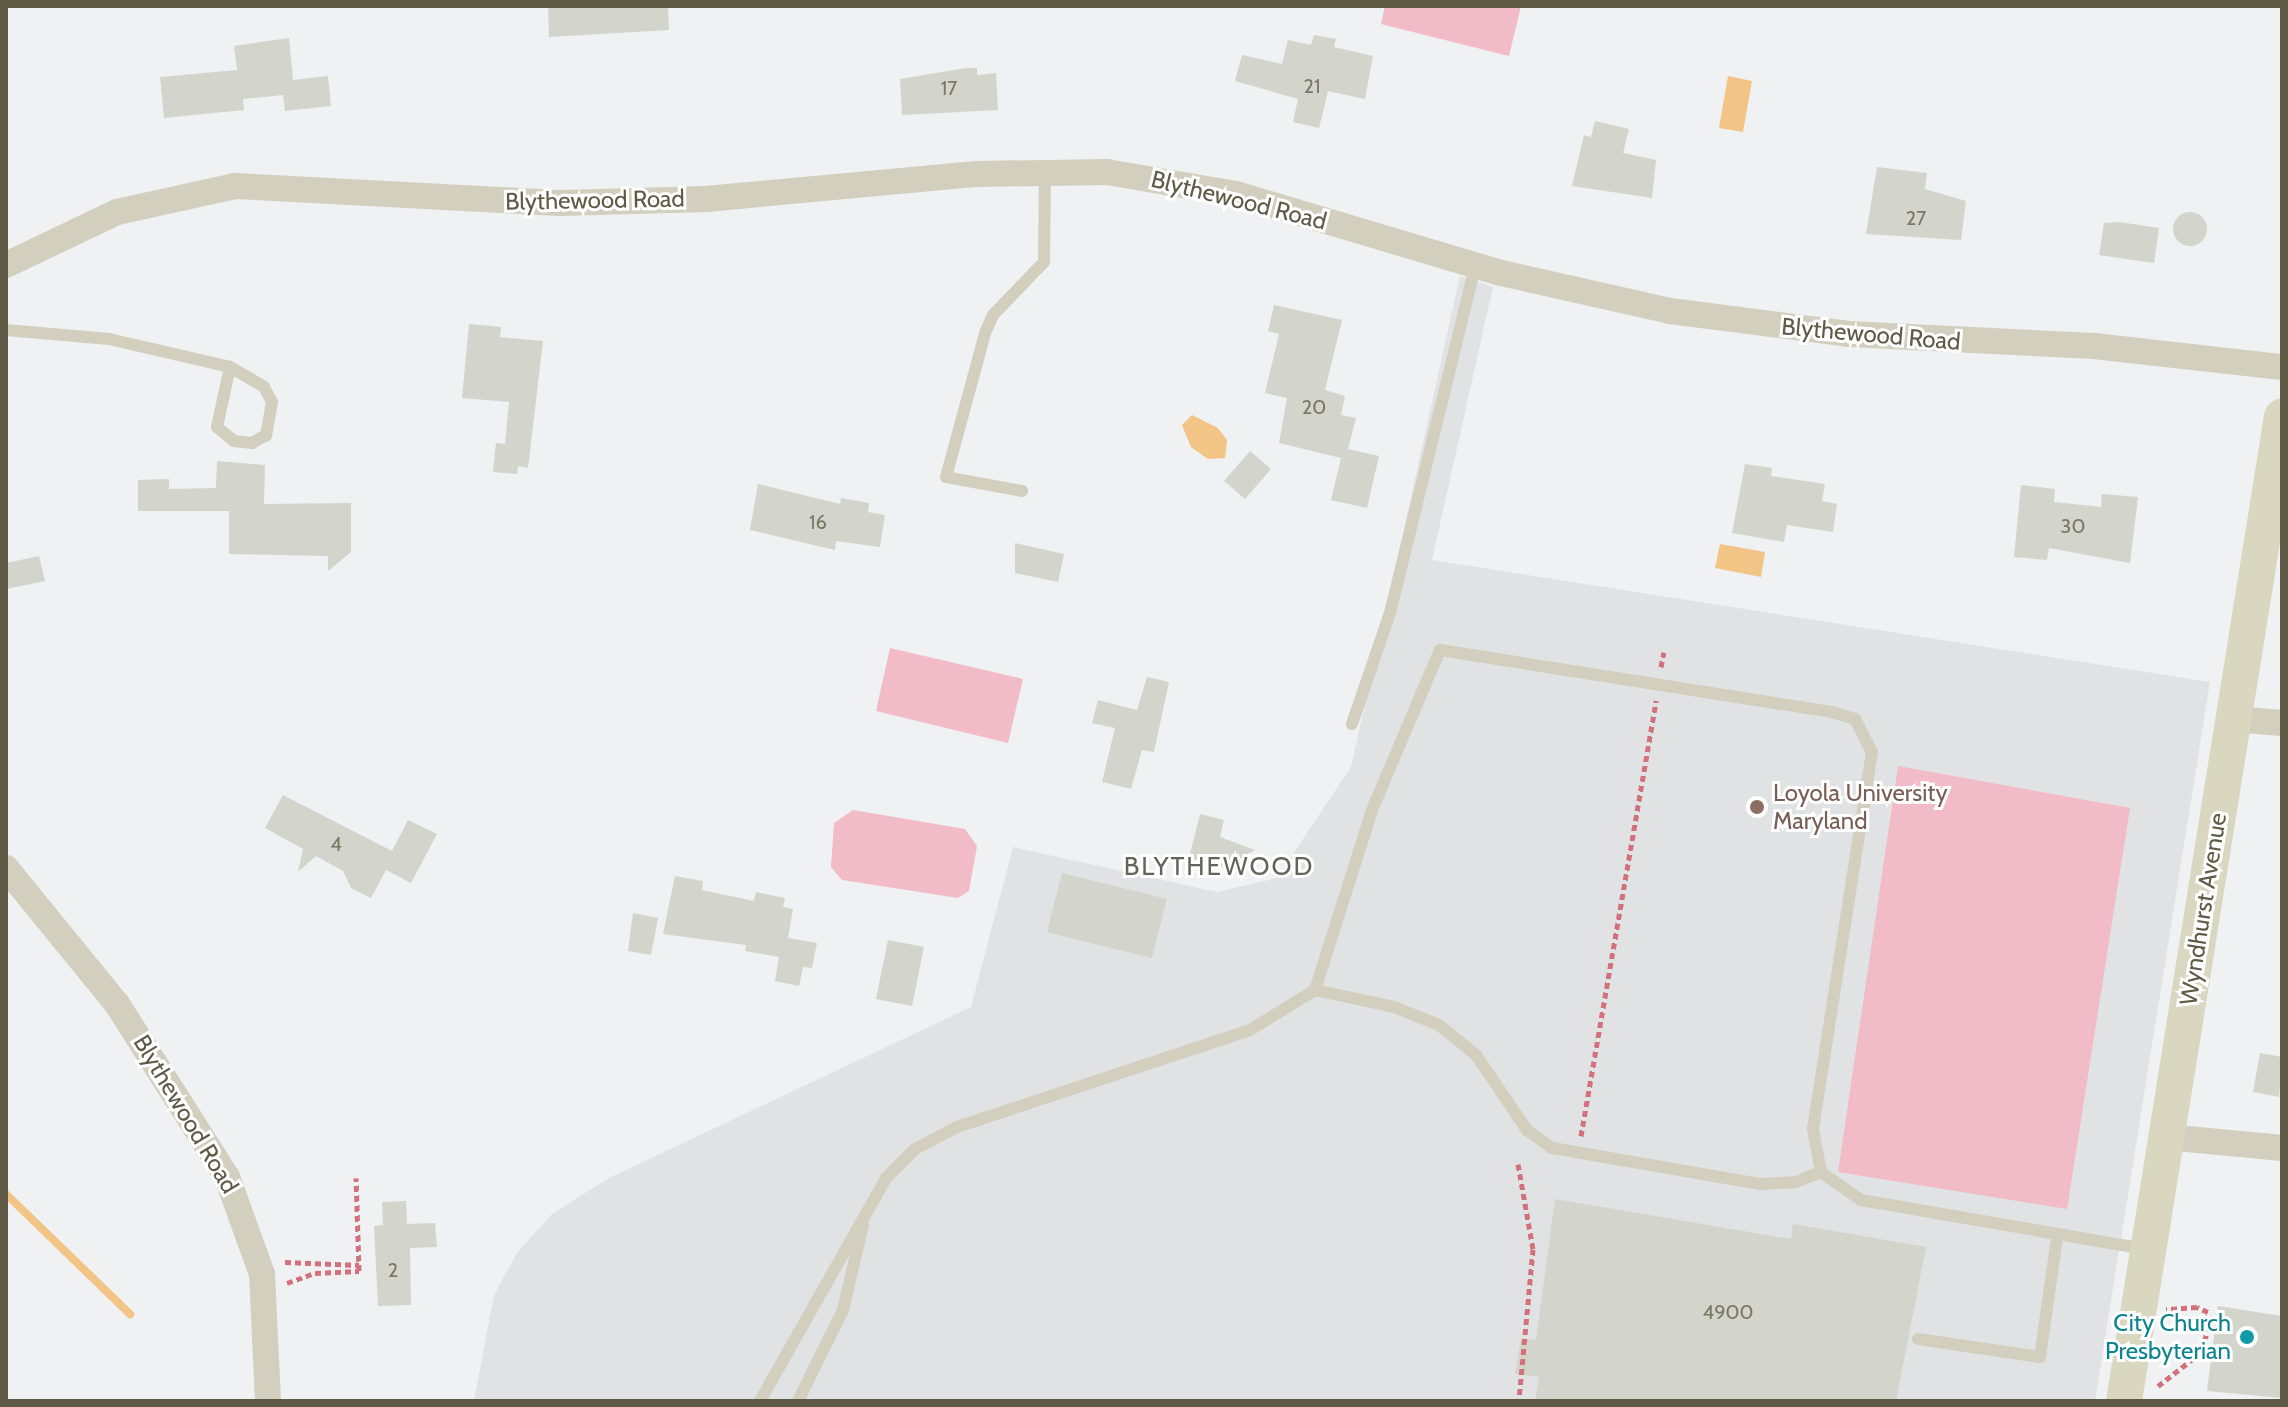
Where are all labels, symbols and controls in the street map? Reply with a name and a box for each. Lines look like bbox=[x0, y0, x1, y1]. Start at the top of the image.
house number: 21 bbox=[1304, 74, 1320, 98]
house number: 17 bbox=[941, 76, 957, 100]
street label: Blythewood Road bbox=[1148, 164, 1330, 236]
street label: Blythewood Road bbox=[505, 184, 685, 216]
house number: 27 bbox=[1906, 206, 1926, 230]
street label: Blythewood Road bbox=[1780, 312, 1962, 356]
house number: 20 bbox=[1302, 395, 1326, 419]
house number: 16 bbox=[809, 510, 827, 534]
house number: 30 bbox=[2061, 514, 2085, 538]
place label: Loyola University Maryland bbox=[1773, 779, 1948, 835]
marker: Loyola University Maryland bbox=[1748, 798, 1766, 816]
street label: Wyndhurst Avenue bbox=[2174, 811, 2232, 1007]
house number: 4 bbox=[330, 832, 342, 856]
district label: BLYTHEWOOD bbox=[1124, 851, 1314, 883]
street label: Blythewood Road bbox=[127, 1030, 245, 1198]
house number: 2 bbox=[388, 1258, 398, 1282]
house number: 4900 bbox=[1703, 1300, 1753, 1324]
place label: City Church Presbyterian bbox=[2105, 1309, 2231, 1365]
marker: City Church Presbyterian bbox=[2238, 1328, 2256, 1346]

